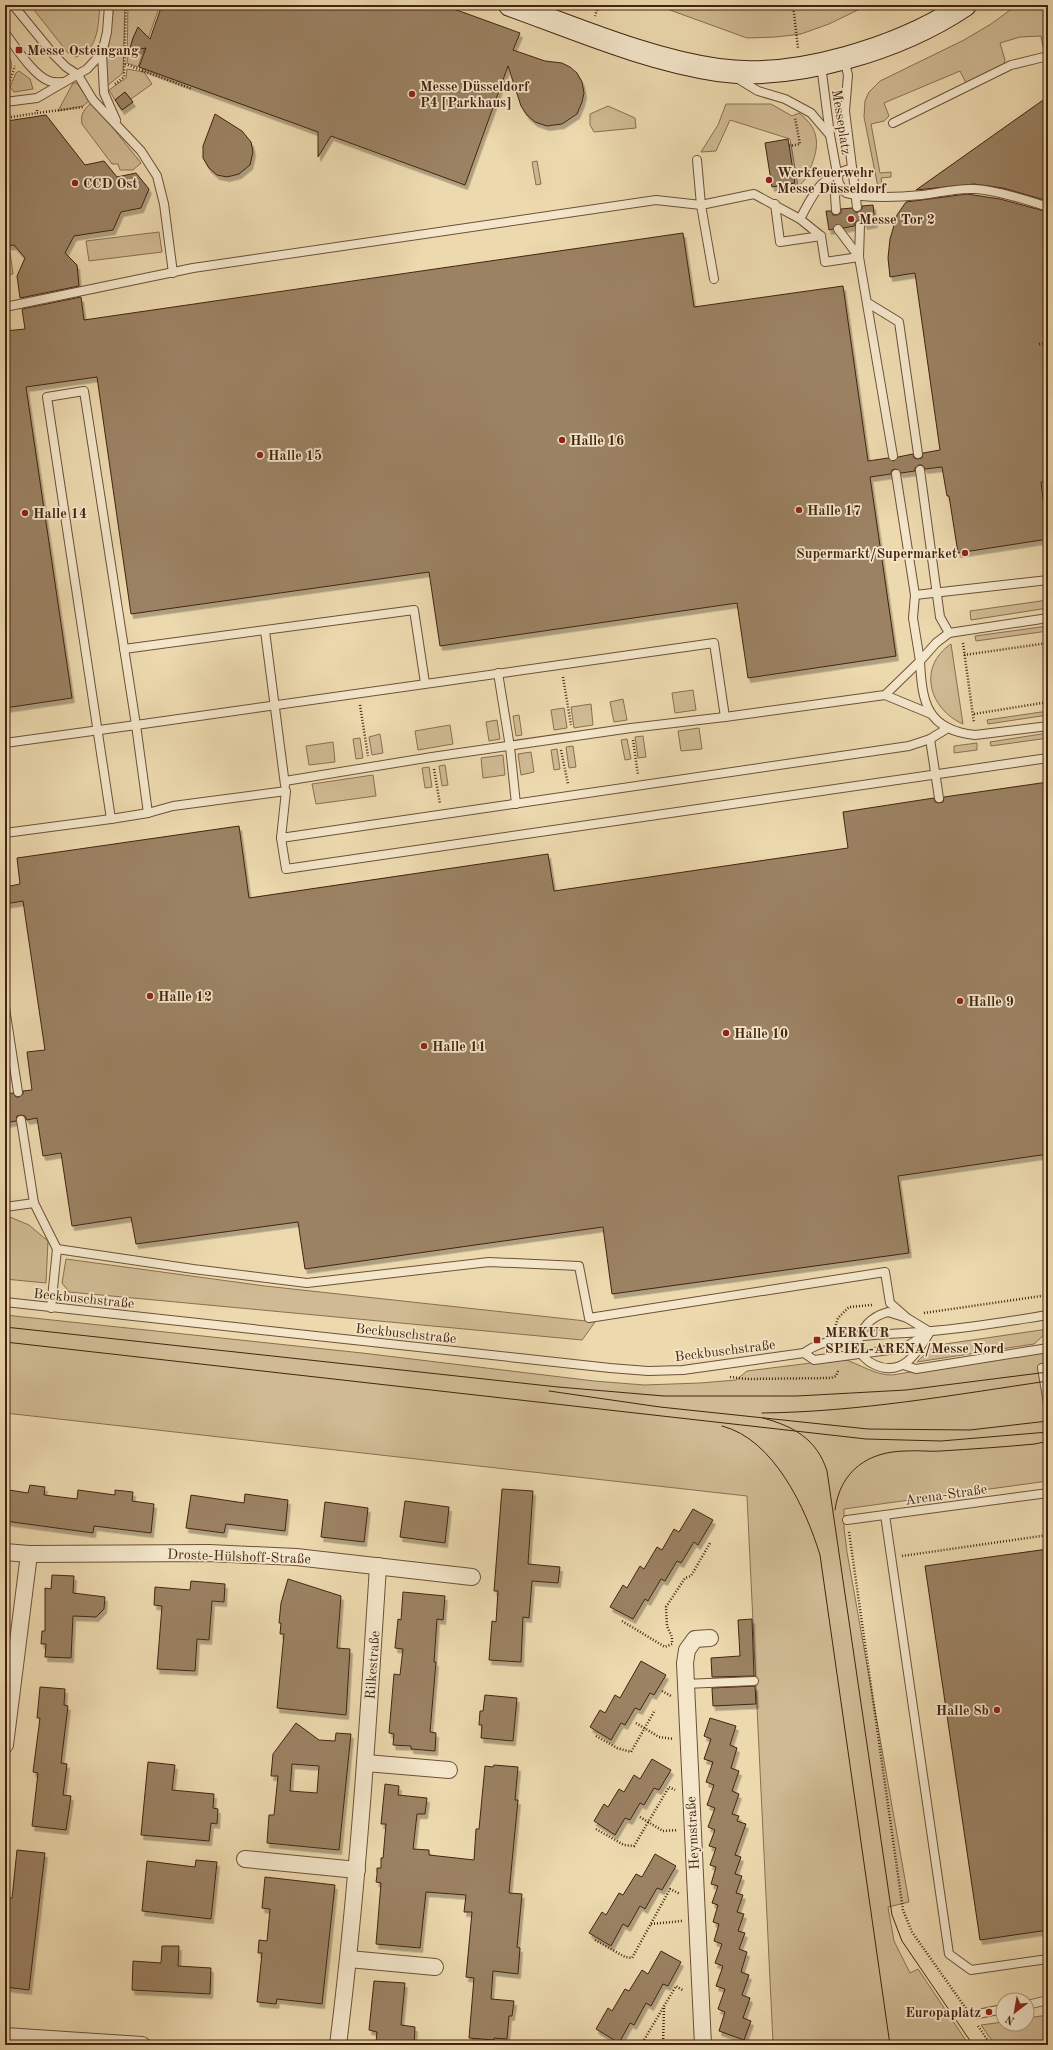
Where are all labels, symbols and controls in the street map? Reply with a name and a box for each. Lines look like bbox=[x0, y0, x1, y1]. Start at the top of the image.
place label: Messe Osteingang bbox=[27, 44, 139, 58]
marker: Messe Osteingang bbox=[14, 45, 24, 55]
place label: Messe Düsseldorf P4 [Parkhaus] bbox=[420, 80, 530, 110]
marker: Messe Düsseldorf P4 [Parkhaus] bbox=[407, 89, 417, 99]
street label: Messeplatz bbox=[829, 89, 853, 156]
place label: Werkfeuerwehr Messe Düsseldorf bbox=[777, 166, 887, 196]
marker: Werkfeuerwehr Messe Düsseldorf bbox=[764, 175, 774, 185]
place label: CCD Ost bbox=[83, 177, 138, 191]
marker: CCD Ost bbox=[70, 178, 80, 188]
place label: Messe Tor 2 bbox=[859, 213, 935, 227]
marker: Messe Tor 2 bbox=[846, 214, 856, 224]
place label: Halle 16 bbox=[570, 434, 624, 448]
marker: Halle 16 bbox=[557, 435, 567, 445]
place label: Halle 15 bbox=[268, 449, 322, 463]
marker: Halle 15 bbox=[255, 450, 265, 460]
place label: Halle 17 bbox=[807, 504, 861, 518]
marker: Halle 17 bbox=[794, 505, 804, 515]
place label: Halle 14 bbox=[33, 507, 87, 521]
marker: Halle 14 bbox=[20, 508, 30, 518]
place label: Supermarkt/Supermarket bbox=[796, 547, 957, 562]
marker: Supermarkt/Supermarket bbox=[960, 548, 970, 558]
place label: Halle 12 bbox=[158, 990, 212, 1004]
marker: Halle 12 bbox=[145, 991, 155, 1001]
place label: Halle 9 bbox=[968, 995, 1014, 1009]
marker: Halle 9 bbox=[955, 996, 965, 1006]
place label: Halle 10 bbox=[734, 1027, 788, 1041]
marker: Halle 10 bbox=[721, 1028, 731, 1038]
place label: Halle 11 bbox=[432, 1040, 486, 1054]
marker: Halle 11 bbox=[419, 1041, 429, 1051]
street label: Beckbuschstraße bbox=[33, 1287, 135, 1311]
street label: Beckbuschstraße bbox=[355, 1322, 457, 1346]
place label: MERKUR SPIEL-ARENA/Messe Nord bbox=[825, 1326, 1005, 1357]
marker: MERKUR SPIEL-ARENA/Messe Nord bbox=[812, 1335, 822, 1345]
street label: Beckbuschstraße bbox=[674, 1338, 776, 1364]
street label: Arena-Straße bbox=[904, 1482, 988, 1508]
street label: Droste-Hülshoff-Straße bbox=[167, 1547, 311, 1567]
street label: Rilkestraße bbox=[364, 1630, 382, 1700]
place label: Halle 8b bbox=[936, 1704, 989, 1718]
marker: Halle 8b bbox=[992, 1705, 1002, 1715]
street label: Heymstraße bbox=[684, 1796, 702, 1870]
north arrow bbox=[995, 1992, 1035, 2032]
place label: Europaplatz bbox=[905, 2006, 981, 2020]
marker: Europaplatz bbox=[984, 2007, 994, 2017]
text: N bbox=[1004, 2012, 1017, 2026]

